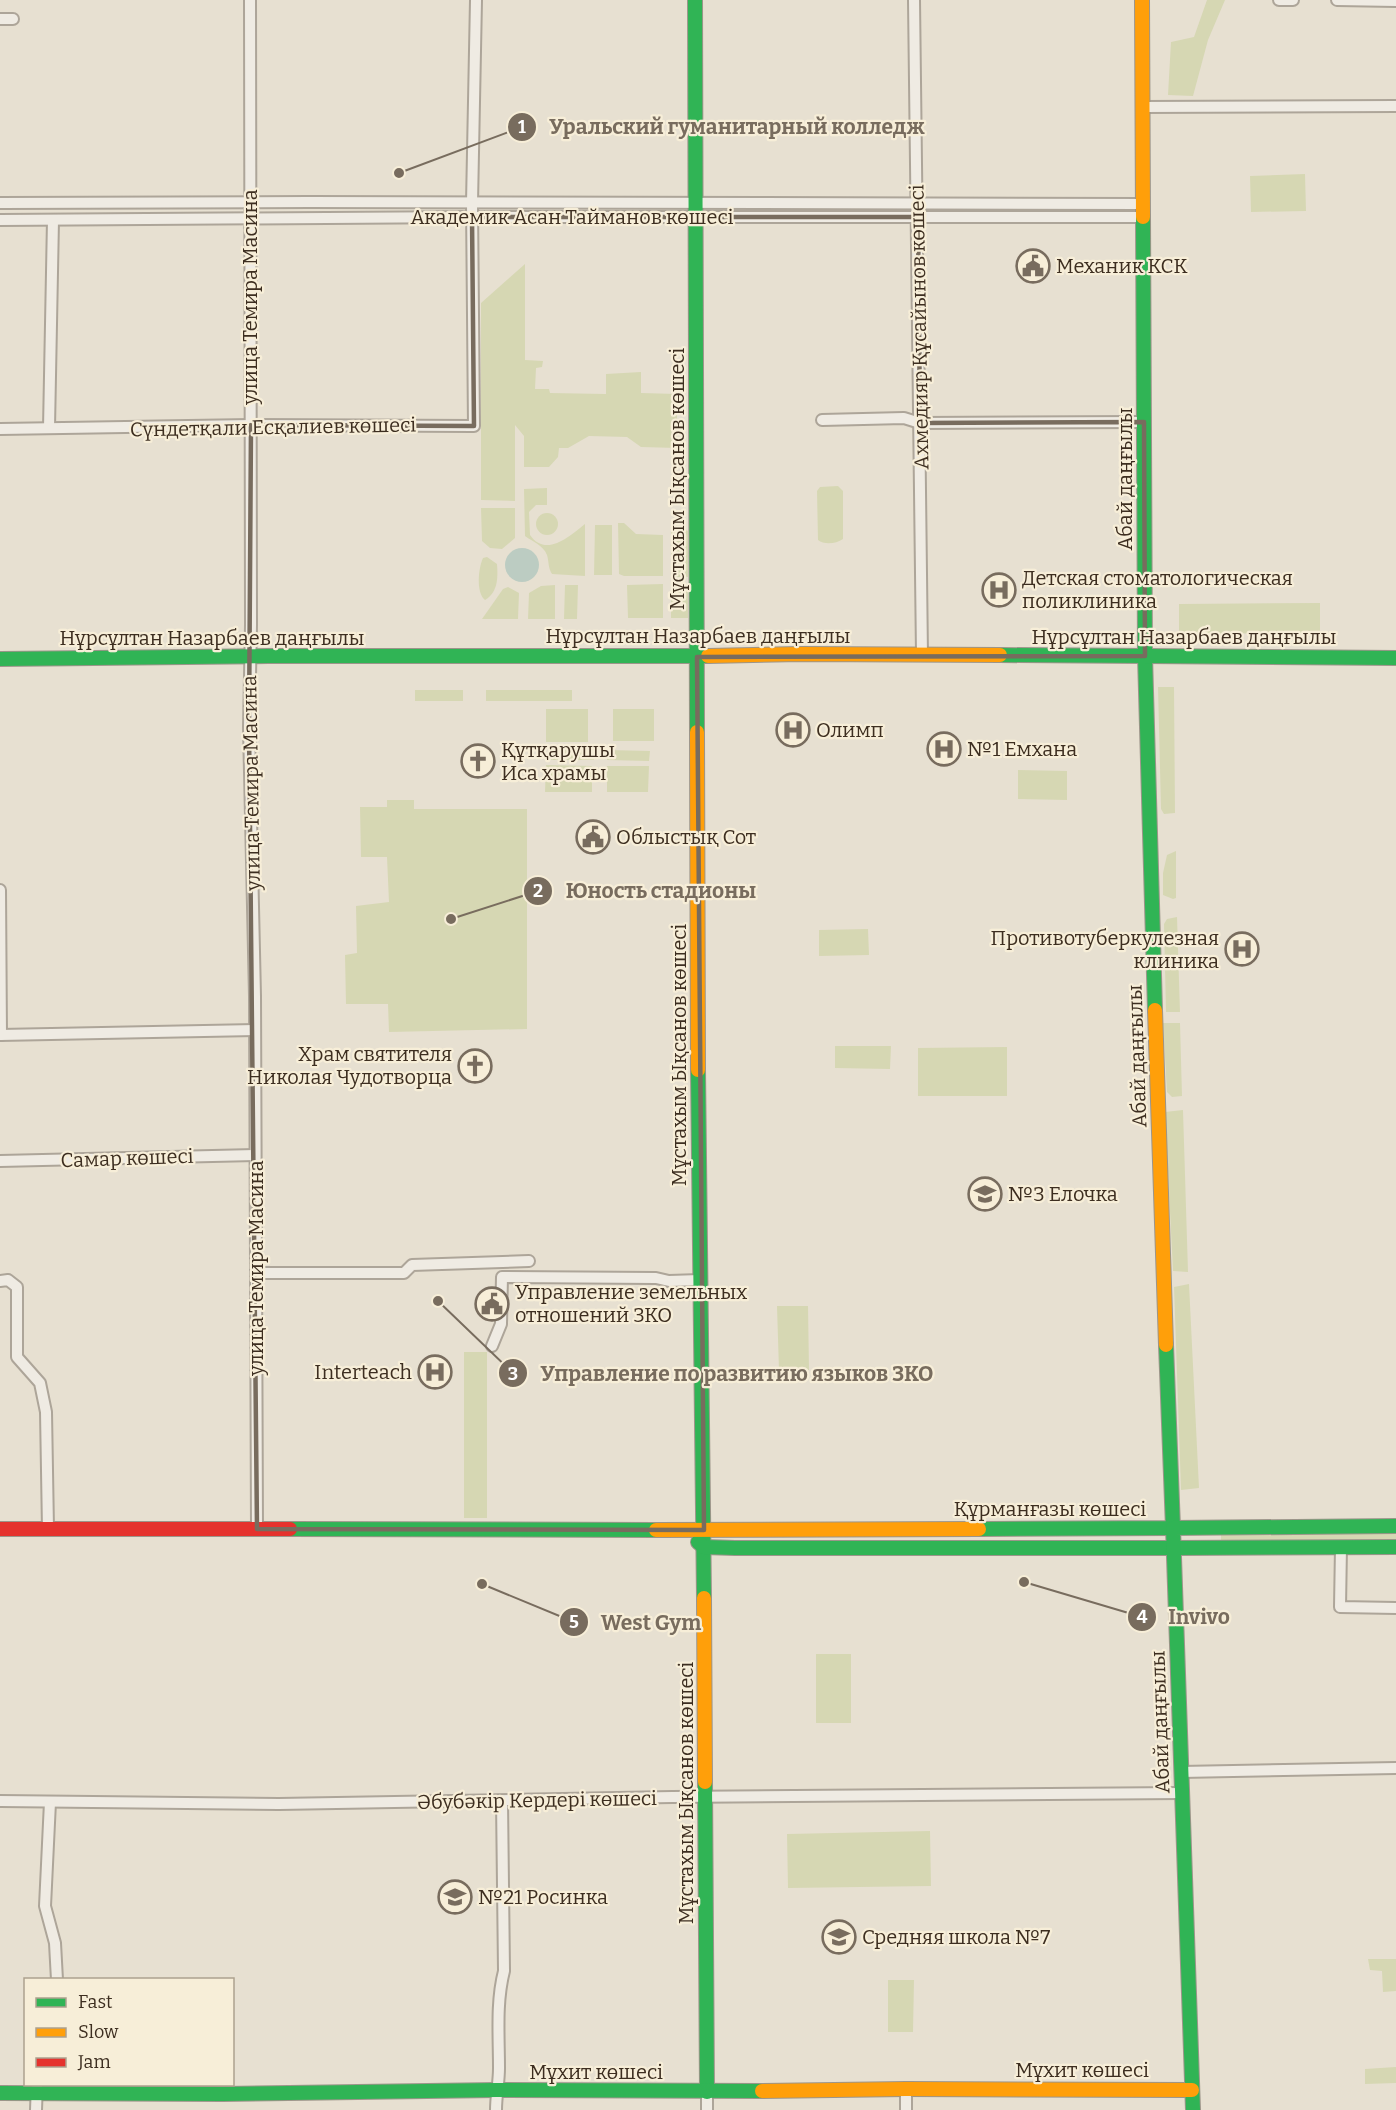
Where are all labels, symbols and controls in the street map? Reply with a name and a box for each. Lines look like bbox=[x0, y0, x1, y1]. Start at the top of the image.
callout: Уральский гуманитарный колледж bbox=[507, 107, 937, 146]
text: Уральский гуманитарный колледж bbox=[549, 114, 925, 140]
text: 1 bbox=[518, 116, 526, 138]
street label: Ахмедияр Құсайынов көшесі bbox=[905, 184, 933, 470]
street label: улица Темира Масина bbox=[238, 189, 262, 406]
street label: Академик Асан Тайманов көшесі bbox=[411, 205, 733, 229]
public building icon: Механик КСК bbox=[1015, 248, 1051, 284]
place label: Механик КСК bbox=[1056, 254, 1188, 278]
street label: Мұстахым Ықсанов көшесі bbox=[665, 348, 689, 610]
street label: Абай даңғылы bbox=[1113, 407, 1137, 551]
street label: Сүндетқали Есқалиев көшесі bbox=[130, 413, 416, 441]
place label: Детская стоматологическая поликлиника bbox=[1022, 566, 1293, 613]
hospital icon: Детская стоматологическая поликлиника bbox=[981, 572, 1017, 608]
street label: Нұрсұлтан Назарбаев даңғылы bbox=[546, 624, 851, 648]
street label: Нұрсұлтан Назарбаев даңғылы bbox=[1032, 625, 1337, 649]
street label: Нұрсұлтан Назарбаев даңғылы bbox=[60, 626, 365, 650]
street label: улица Темира Масина bbox=[237, 675, 265, 892]
hospital icon: Олимп bbox=[775, 712, 811, 748]
place label: Олимп bbox=[816, 718, 884, 742]
hospital icon: №1 Емхана bbox=[926, 731, 962, 767]
place label: №1 Емхана bbox=[967, 737, 1077, 761]
place label: Құтқарушы Иса храмы bbox=[501, 738, 615, 785]
church icon: Құтқарушы Иса храмы bbox=[460, 743, 496, 779]
public building icon: Облыстық Сот bbox=[575, 819, 611, 855]
place label: Облыстық Сот bbox=[616, 825, 756, 849]
callout: Юность стадионы bbox=[523, 872, 768, 911]
text: Юность стадионы bbox=[566, 878, 756, 904]
text: 2 bbox=[533, 880, 543, 902]
street label: Мұстахым Ықсанов көшесі bbox=[667, 924, 691, 1186]
place label: Противотуберкулезная клиника bbox=[991, 926, 1219, 973]
hospital icon: Противотуберкулезная клиника bbox=[1224, 931, 1260, 967]
street label: Абай даңғылы bbox=[1123, 984, 1151, 1128]
place label: Храм святителя Николая Чудотворца bbox=[247, 1042, 452, 1089]
church icon: Храм святителя Николая Чудотворца bbox=[457, 1048, 493, 1084]
street label: Самар көшесі bbox=[60, 1144, 194, 1172]
street label: улица Темира Масина bbox=[244, 1160, 268, 1377]
school or university icon: №3 Елочка bbox=[967, 1176, 1003, 1212]
place label: №3 Елочка bbox=[1008, 1182, 1118, 1206]
place label: Управление земельных отношений ЗКО bbox=[515, 1280, 747, 1327]
public building icon: Управление земельных отношений ЗКО bbox=[474, 1286, 510, 1322]
hospital icon: Interteach bbox=[417, 1354, 453, 1390]
callout: Управление по развитию языков ЗКО bbox=[498, 1354, 945, 1393]
place label: Interteach bbox=[314, 1360, 413, 1384]
text: Управление по развитию языков ЗКО bbox=[541, 1361, 933, 1387]
text: 3 bbox=[508, 1363, 518, 1385]
street label: Құрманғазы көшесі bbox=[954, 1497, 1146, 1521]
callout: Invivo bbox=[1127, 1597, 1242, 1636]
callout: West Gym bbox=[559, 1603, 713, 1642]
text: Invivo bbox=[1168, 1604, 1230, 1630]
text: 4 bbox=[1137, 1606, 1148, 1628]
text: West Gym bbox=[601, 1610, 701, 1636]
text: 5 bbox=[569, 1611, 579, 1633]
street label: Абай даңғылы bbox=[1146, 1650, 1174, 1794]
street label: Мұстахым Ықсанов көшесі bbox=[674, 1662, 698, 1924]
street label: Әбубәкір Кердері көшесі bbox=[417, 1786, 657, 1814]
school or university icon: №21 Росинка bbox=[437, 1879, 473, 1915]
place label: №21 Росинка bbox=[478, 1885, 608, 1909]
school or university icon: Средняя школа №7 bbox=[821, 1919, 857, 1955]
place label: Средняя школа №7 bbox=[862, 1925, 1050, 1949]
legend bbox=[24, 1978, 234, 2086]
text: Fast bbox=[78, 1991, 113, 2013]
text: Slow bbox=[78, 2021, 119, 2043]
text: Jam bbox=[77, 2051, 111, 2073]
street label: Мұхит көшесі bbox=[1015, 2058, 1149, 2082]
street label: Мұхит көшесі bbox=[529, 2060, 663, 2084]

